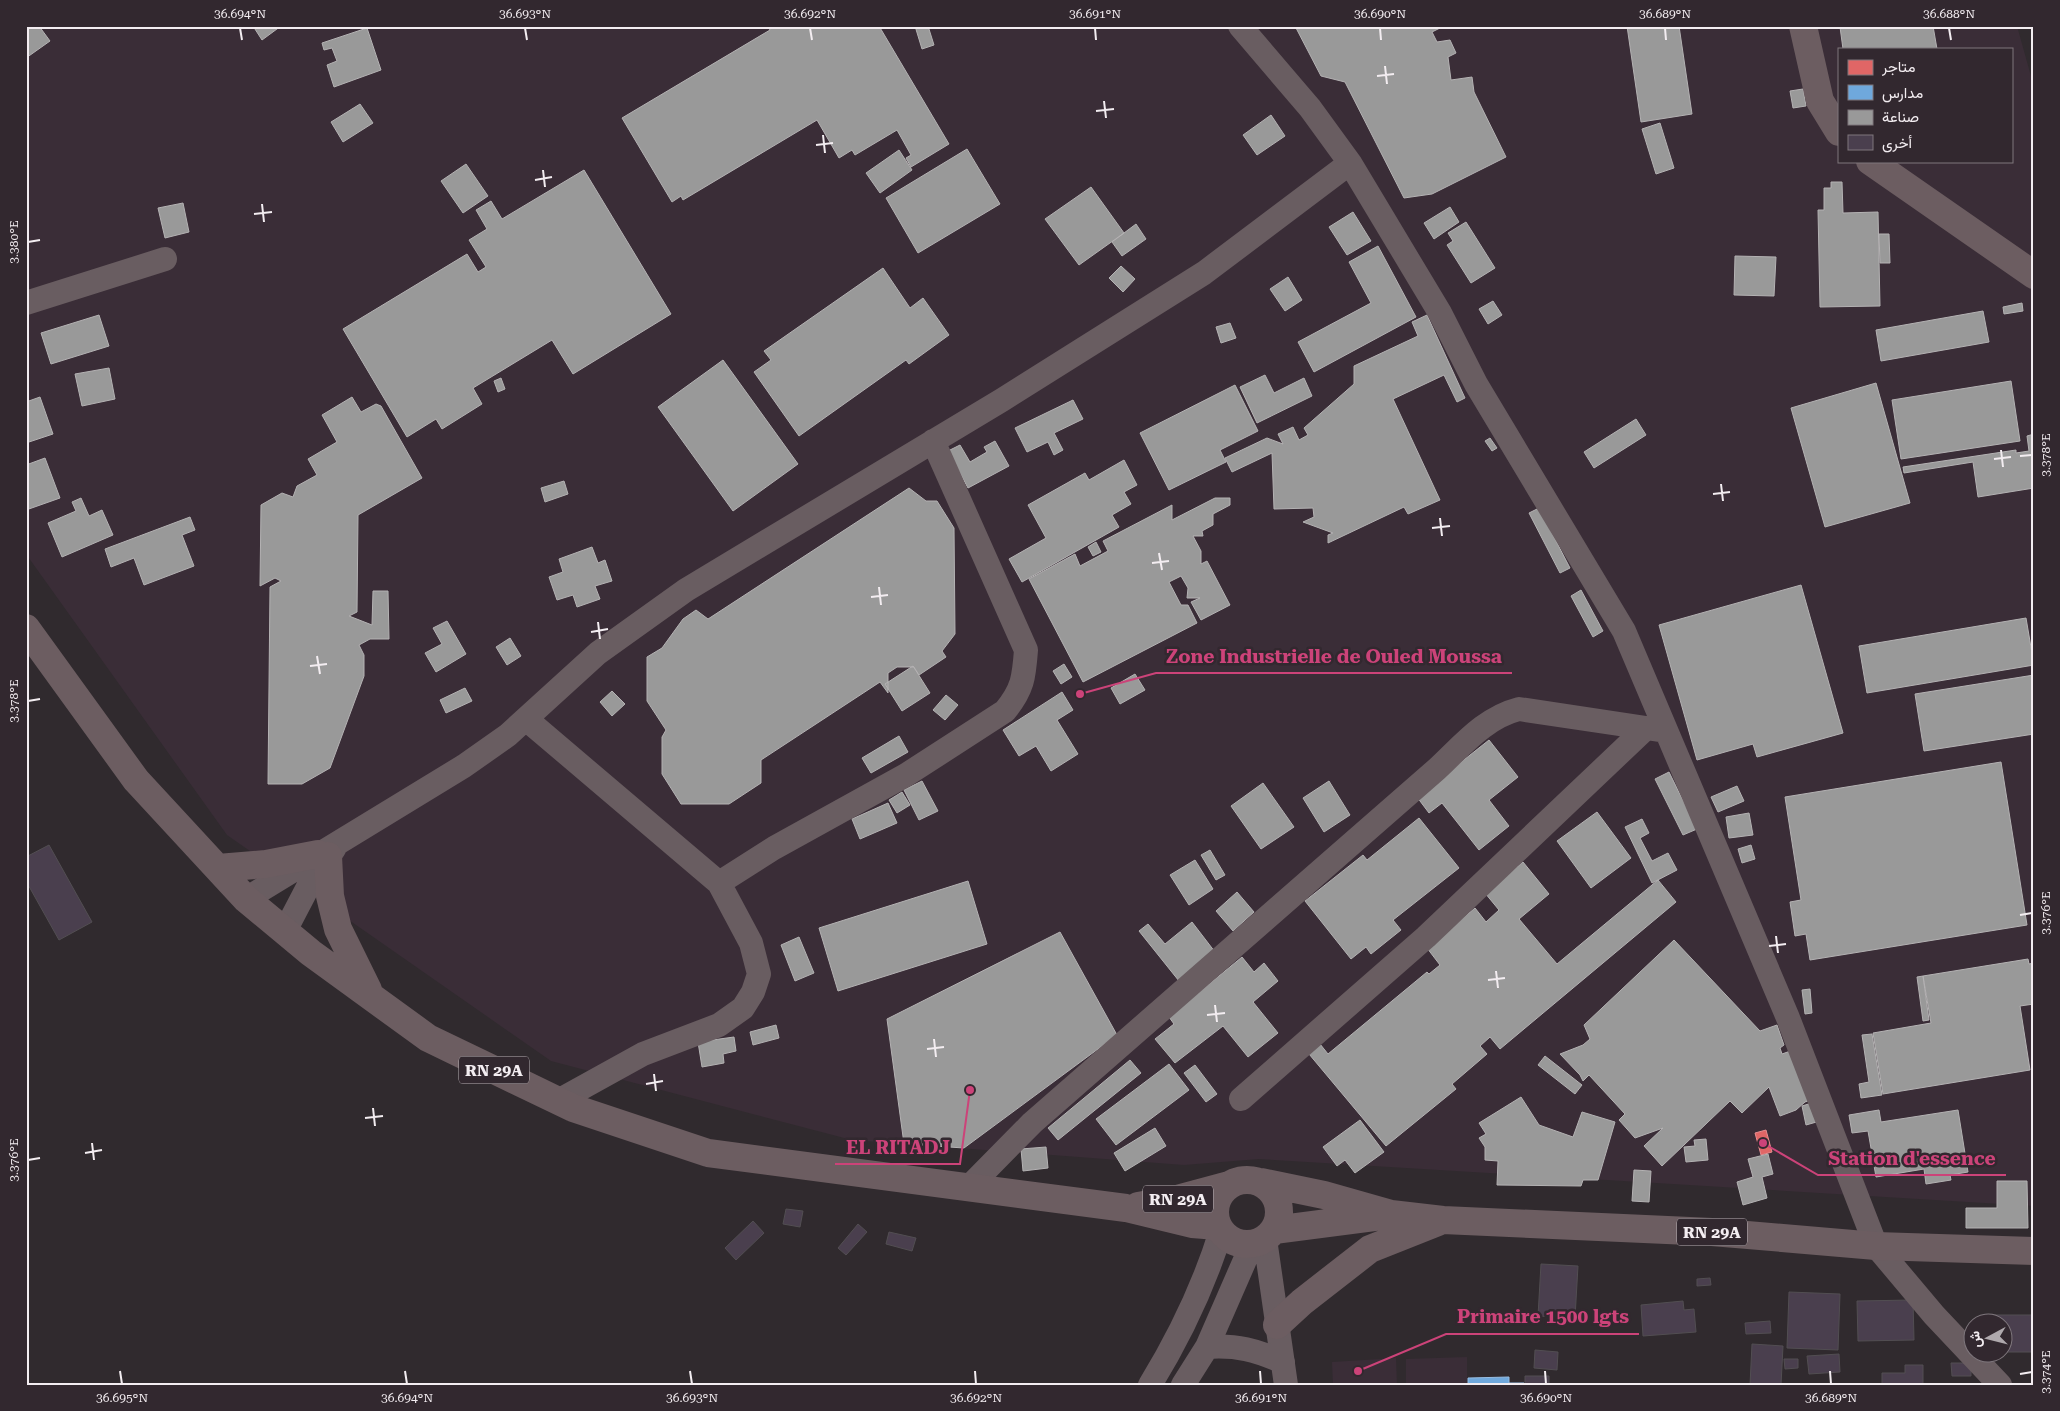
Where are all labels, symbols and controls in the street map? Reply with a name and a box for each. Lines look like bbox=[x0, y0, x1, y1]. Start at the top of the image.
text: 36.694°N bbox=[214, 7, 266, 21]
text: 36.693°N bbox=[499, 7, 551, 21]
text: 36.692°N bbox=[784, 7, 836, 21]
text: 36.691°N bbox=[1069, 7, 1121, 21]
text: 36.690°N bbox=[1354, 7, 1406, 21]
text: 36.689°N bbox=[1639, 7, 1691, 21]
text: 36.688°N bbox=[1923, 7, 1975, 21]
legend bbox=[1838, 48, 2012, 162]
text: متاجر bbox=[1881, 58, 1916, 76]
text: مدارس bbox=[1882, 84, 1923, 103]
text: صناعة bbox=[1882, 108, 1919, 126]
text: أخرى bbox=[1882, 134, 1912, 153]
text: 3.380°E bbox=[7, 220, 21, 264]
text: 3.378°E bbox=[2039, 433, 2053, 477]
callout: Zone Industrielle de Ouled Moussa bbox=[1156, 639, 1512, 673]
text: Zone Industrielle de Ouled Moussa bbox=[1166, 645, 1502, 668]
text: 3.378°E bbox=[7, 679, 21, 723]
text: 3.376°E bbox=[2039, 891, 2053, 935]
road number: RN 29A bbox=[459, 1056, 529, 1084]
callout: EL RITADJ bbox=[835, 1130, 960, 1164]
text: EL RITADJ bbox=[846, 1136, 950, 1159]
text: 3.376°E bbox=[7, 1138, 21, 1182]
callout: Station d'essence bbox=[1818, 1141, 2006, 1175]
text: Station d'essence bbox=[1828, 1147, 1996, 1170]
road number: RN 29A bbox=[1143, 1186, 1213, 1212]
road number: RN 29A bbox=[1677, 1218, 1747, 1246]
callout: Primaire 1500 lgts bbox=[1446, 1300, 1639, 1334]
text: Primaire 1500 lgts bbox=[1457, 1305, 1629, 1328]
north arrow bbox=[1962, 1314, 2012, 1364]
text: ش bbox=[1966, 1330, 1985, 1349]
text: 3.374°E bbox=[2039, 1350, 2053, 1394]
text: 36.695°N bbox=[96, 1391, 148, 1405]
text: 36.694°N bbox=[381, 1391, 433, 1405]
text: 36.693°N bbox=[666, 1391, 718, 1405]
text: 36.692°N bbox=[950, 1391, 1002, 1405]
text: 36.691°N bbox=[1235, 1391, 1287, 1405]
text: 36.690°N bbox=[1520, 1391, 1572, 1405]
text: 36.689°N bbox=[1805, 1391, 1857, 1405]

